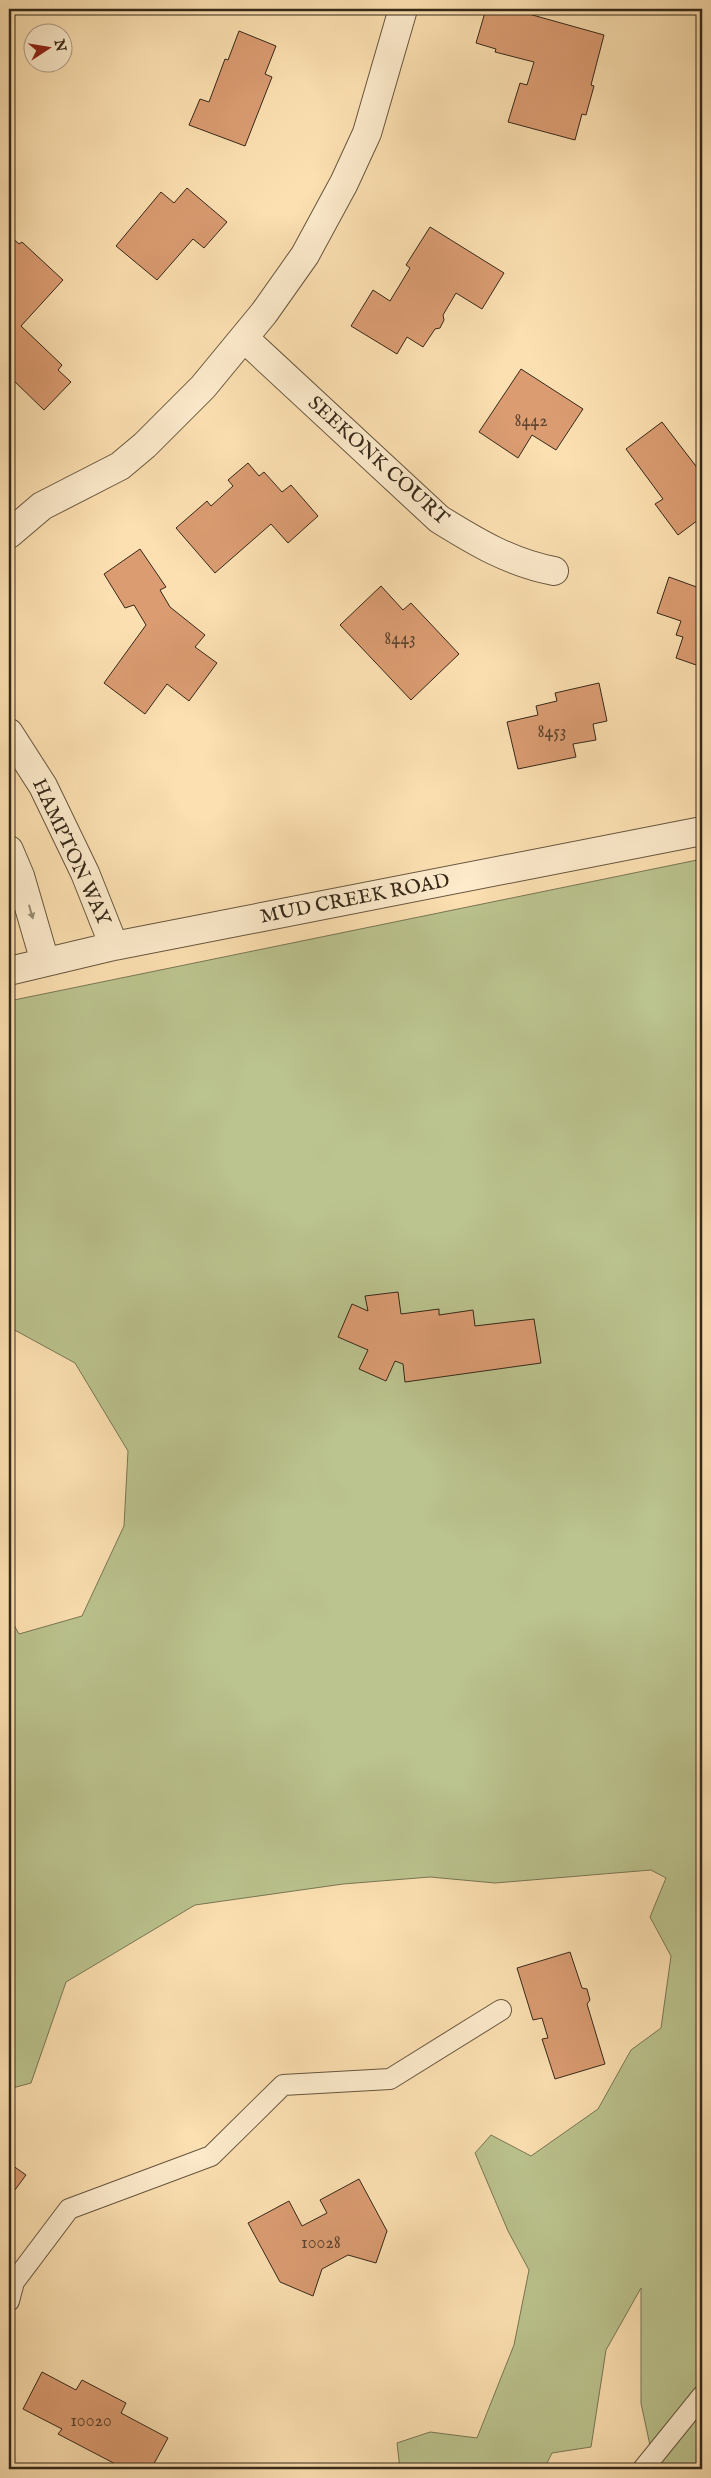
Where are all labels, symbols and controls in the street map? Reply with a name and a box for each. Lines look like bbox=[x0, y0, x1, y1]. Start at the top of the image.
north arrow bbox=[22, 22, 72, 72]
text: N bbox=[49, 37, 70, 53]
street label: SEEKONK COURT bbox=[302, 391, 454, 531]
house number: 8442 bbox=[514, 410, 548, 433]
house number: 8443 bbox=[384, 628, 416, 651]
house number: 8453 bbox=[537, 721, 567, 744]
street label: HAMPTON WAY bbox=[26, 775, 116, 931]
street label: MUD CREEK ROAD bbox=[258, 868, 452, 930]
one-way arrow bbox=[27, 905, 35, 920]
house number: 10028 bbox=[301, 2232, 341, 2255]
house number: 10020 bbox=[70, 2410, 112, 2433]

